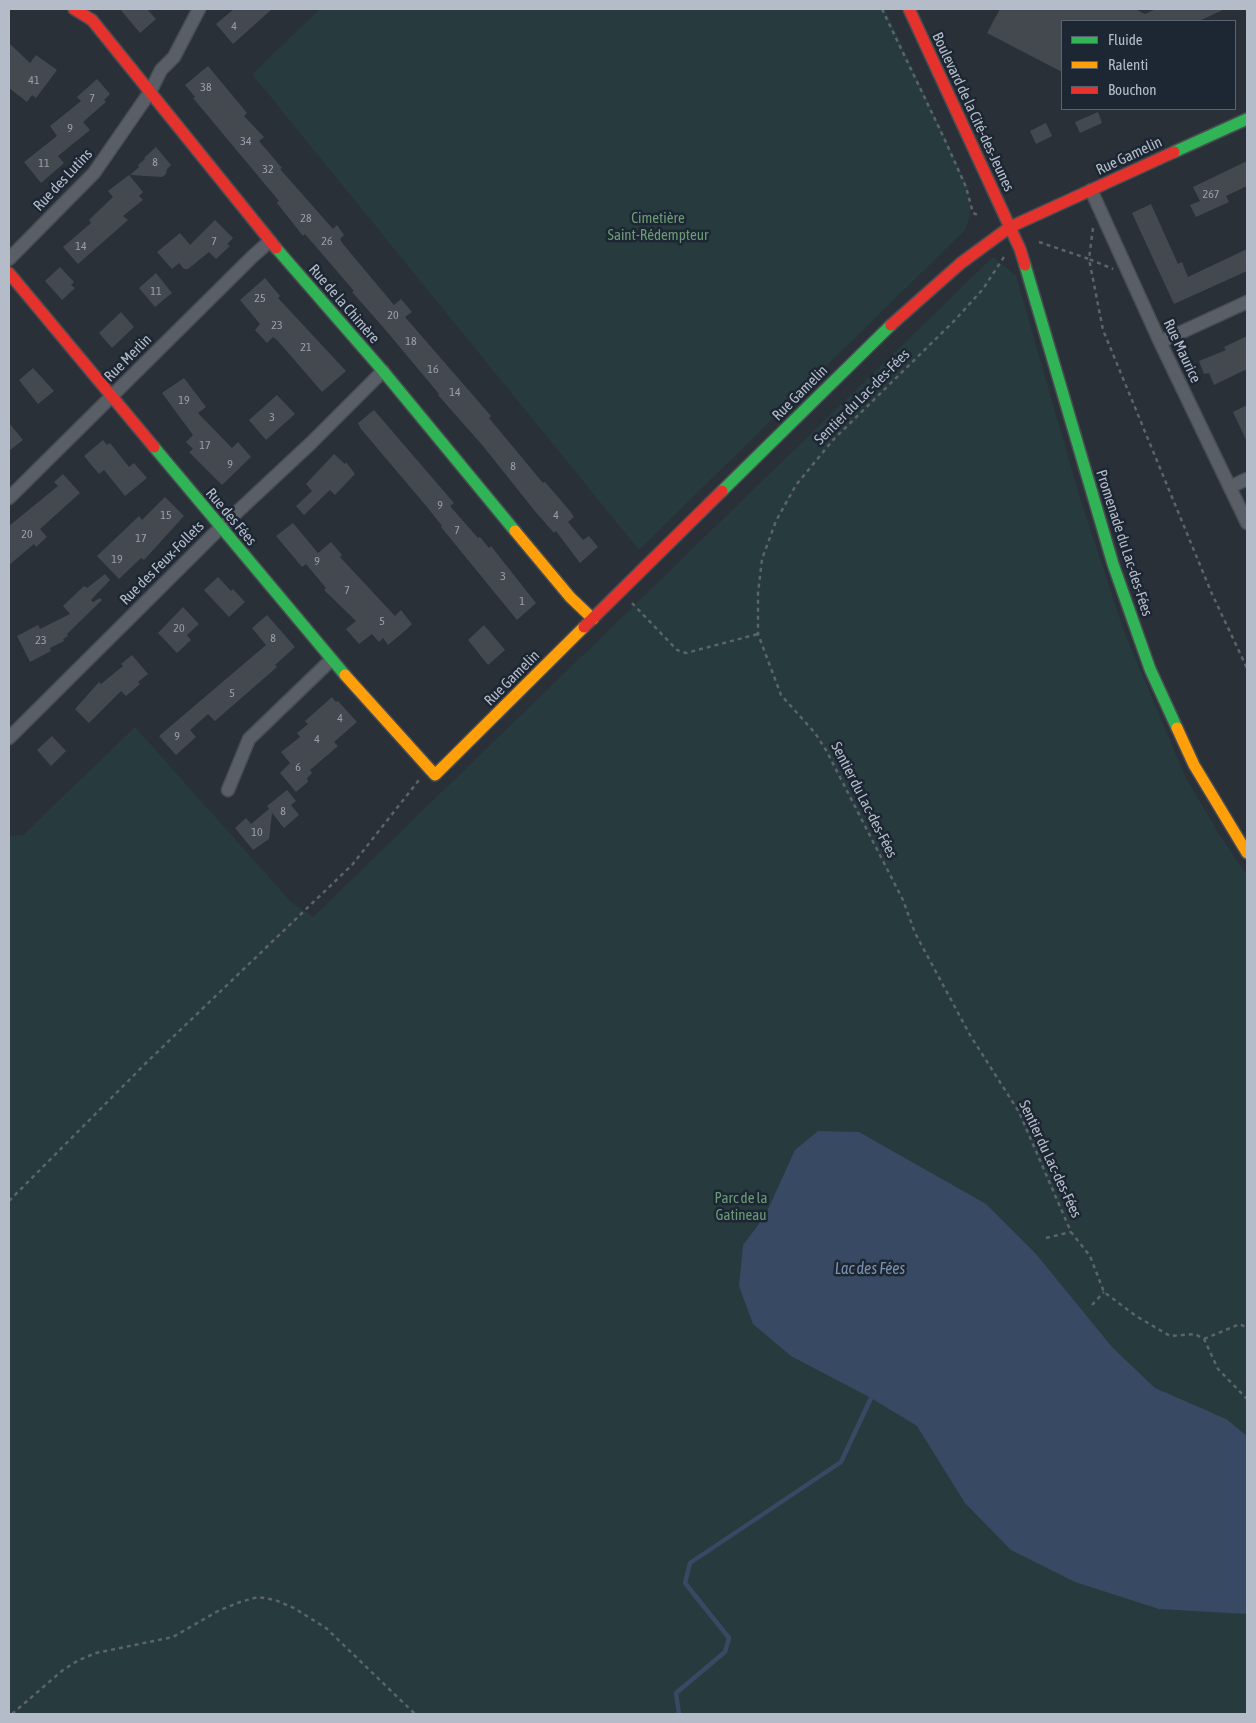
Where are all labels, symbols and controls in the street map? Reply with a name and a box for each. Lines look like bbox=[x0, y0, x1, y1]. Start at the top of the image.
house number: 4 bbox=[231, 19, 237, 33]
legend bbox=[1061, 20, 1236, 110]
street label: Boulevard de la Cité-des-Jeunes bbox=[928, 30, 1018, 194]
text: Fluide bbox=[1108, 31, 1143, 48]
text: Ralenti bbox=[1108, 56, 1148, 73]
house number: 41 bbox=[28, 73, 40, 87]
house number: 38 bbox=[200, 80, 212, 94]
text: Bouchon bbox=[1108, 81, 1157, 98]
house number: 7 bbox=[89, 91, 95, 105]
house number: 9 bbox=[67, 121, 73, 135]
street label: Rue Gamelin bbox=[1093, 133, 1165, 179]
house number: 34 bbox=[240, 134, 252, 148]
street label: Rue des Lutins bbox=[30, 145, 96, 215]
house number: 8 bbox=[152, 155, 158, 169]
house number: 11 bbox=[38, 156, 50, 170]
house number: 32 bbox=[262, 162, 274, 176]
house number: 267 bbox=[1203, 187, 1219, 201]
park label: Cimetière Saint-Rédempteur bbox=[608, 209, 708, 244]
house number: 28 bbox=[300, 211, 312, 225]
house number: 7 bbox=[211, 234, 217, 248]
house number: 26 bbox=[321, 234, 333, 248]
house number: 14 bbox=[75, 239, 87, 253]
street label: Rue de la Chimère bbox=[305, 261, 383, 347]
house number: 11 bbox=[150, 284, 162, 298]
house number: 25 bbox=[254, 291, 266, 305]
house number: 20 bbox=[387, 308, 399, 322]
street label: Rue Maurice bbox=[1159, 316, 1205, 386]
house number: 23 bbox=[271, 318, 283, 332]
street label: Rue Merlin bbox=[101, 331, 155, 385]
house number: 18 bbox=[405, 334, 417, 348]
house number: 21 bbox=[300, 340, 312, 354]
street label: Sentier du Lac-des-Fées bbox=[811, 346, 913, 448]
house number: 16 bbox=[427, 362, 439, 376]
street label: Rue Gamelin bbox=[769, 362, 831, 424]
house number: 14 bbox=[449, 385, 461, 399]
house number: 19 bbox=[178, 393, 190, 407]
house number: 3 bbox=[269, 410, 275, 424]
house number: 17 bbox=[199, 438, 211, 452]
house number: 9 bbox=[227, 457, 233, 471]
house number: 8 bbox=[510, 459, 516, 473]
street label: Promenade du Lac-des-Fées bbox=[1092, 468, 1156, 618]
street label: Rue des Fées bbox=[202, 485, 260, 549]
house number: 9 bbox=[437, 498, 443, 512]
house number: 15 bbox=[160, 508, 172, 522]
house number: 4 bbox=[553, 508, 559, 522]
street label: Rue des Feux-Follets bbox=[116, 517, 208, 609]
house number: 7 bbox=[454, 523, 460, 537]
house number: 20 bbox=[21, 527, 33, 541]
house number: 17 bbox=[135, 531, 147, 545]
house number: 19 bbox=[111, 552, 123, 566]
house number: 9 bbox=[314, 554, 320, 568]
house number: 3 bbox=[500, 569, 506, 583]
house number: 7 bbox=[344, 583, 350, 597]
house number: 1 bbox=[519, 594, 525, 608]
house number: 5 bbox=[379, 614, 385, 628]
house number: 20 bbox=[173, 621, 185, 635]
house number: 8 bbox=[270, 631, 276, 645]
house number: 23 bbox=[35, 633, 47, 647]
street label: Rue Gamelin bbox=[481, 647, 543, 709]
house number: 5 bbox=[229, 686, 235, 700]
house number: 4 bbox=[337, 711, 343, 725]
house number: 9 bbox=[174, 729, 180, 743]
house number: 4 bbox=[314, 732, 320, 746]
street label: Sentier du Lac-des-Fées bbox=[827, 739, 901, 861]
house number: 6 bbox=[295, 760, 301, 774]
house number: 8 bbox=[280, 804, 286, 818]
house number: 10 bbox=[251, 825, 263, 839]
street label: Sentier du Lac-des-Fées bbox=[1015, 1097, 1085, 1221]
park label: Parc de la Gatineau bbox=[715, 1189, 767, 1224]
water label: Lac des Fées bbox=[835, 1259, 905, 1279]

